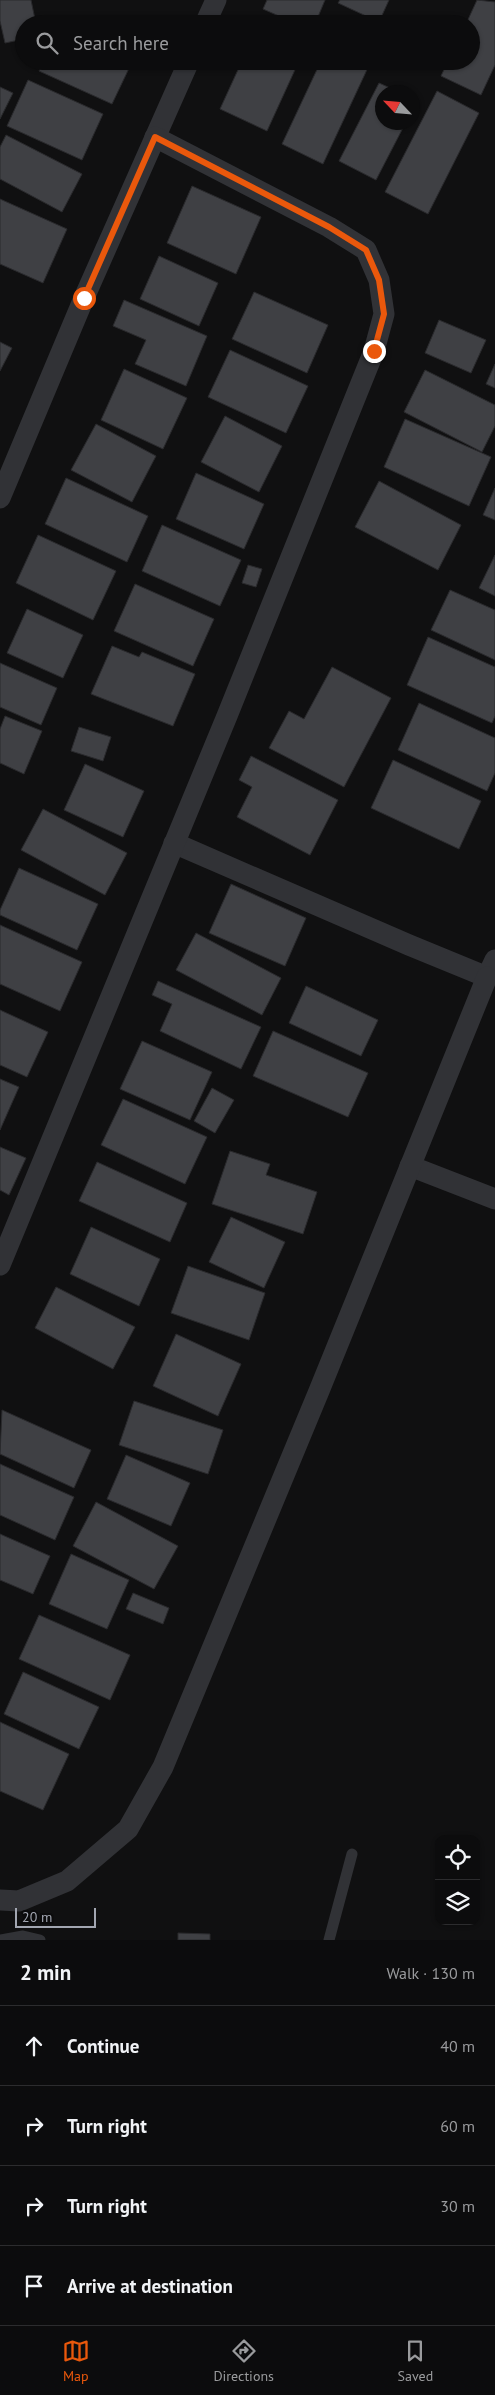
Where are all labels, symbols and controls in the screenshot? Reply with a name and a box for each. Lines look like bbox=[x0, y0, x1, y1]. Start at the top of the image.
search box bbox=[15, 15, 480, 70]
icon: search bbox=[33, 29, 61, 57]
text: Search here bbox=[73, 31, 169, 55]
north arrow bbox=[375, 85, 420, 130]
route start bbox=[73, 287, 96, 310]
route end bbox=[363, 340, 386, 363]
map controls bbox=[435, 1835, 480, 1925]
button: locate bbox=[435, 1835, 480, 1880]
button: layers bbox=[435, 1880, 480, 1925]
scale bar bbox=[15, 1905, 96, 1928]
text: 20 m bbox=[22, 1908, 52, 1926]
text: 2 min bbox=[20, 1959, 71, 1986]
text: Walk · 130 m bbox=[386, 1963, 475, 1983]
icon: ahead bbox=[20, 2032, 48, 2060]
text: Continue bbox=[67, 2034, 139, 2058]
text: 40 m bbox=[440, 2036, 475, 2056]
icon: right bbox=[20, 2112, 48, 2140]
text: Turn right bbox=[67, 2114, 147, 2138]
text: 60 m bbox=[440, 2116, 475, 2136]
icon: right bbox=[20, 2192, 48, 2220]
text: Turn right bbox=[67, 2194, 147, 2218]
text: 30 m bbox=[440, 2196, 475, 2216]
icon: arrive bbox=[20, 2272, 48, 2300]
text: Arrive at destination bbox=[67, 2274, 233, 2298]
tab: Map bbox=[62, 2337, 90, 2385]
tab: Directions bbox=[213, 2337, 274, 2385]
tab: Saved bbox=[398, 2337, 433, 2385]

